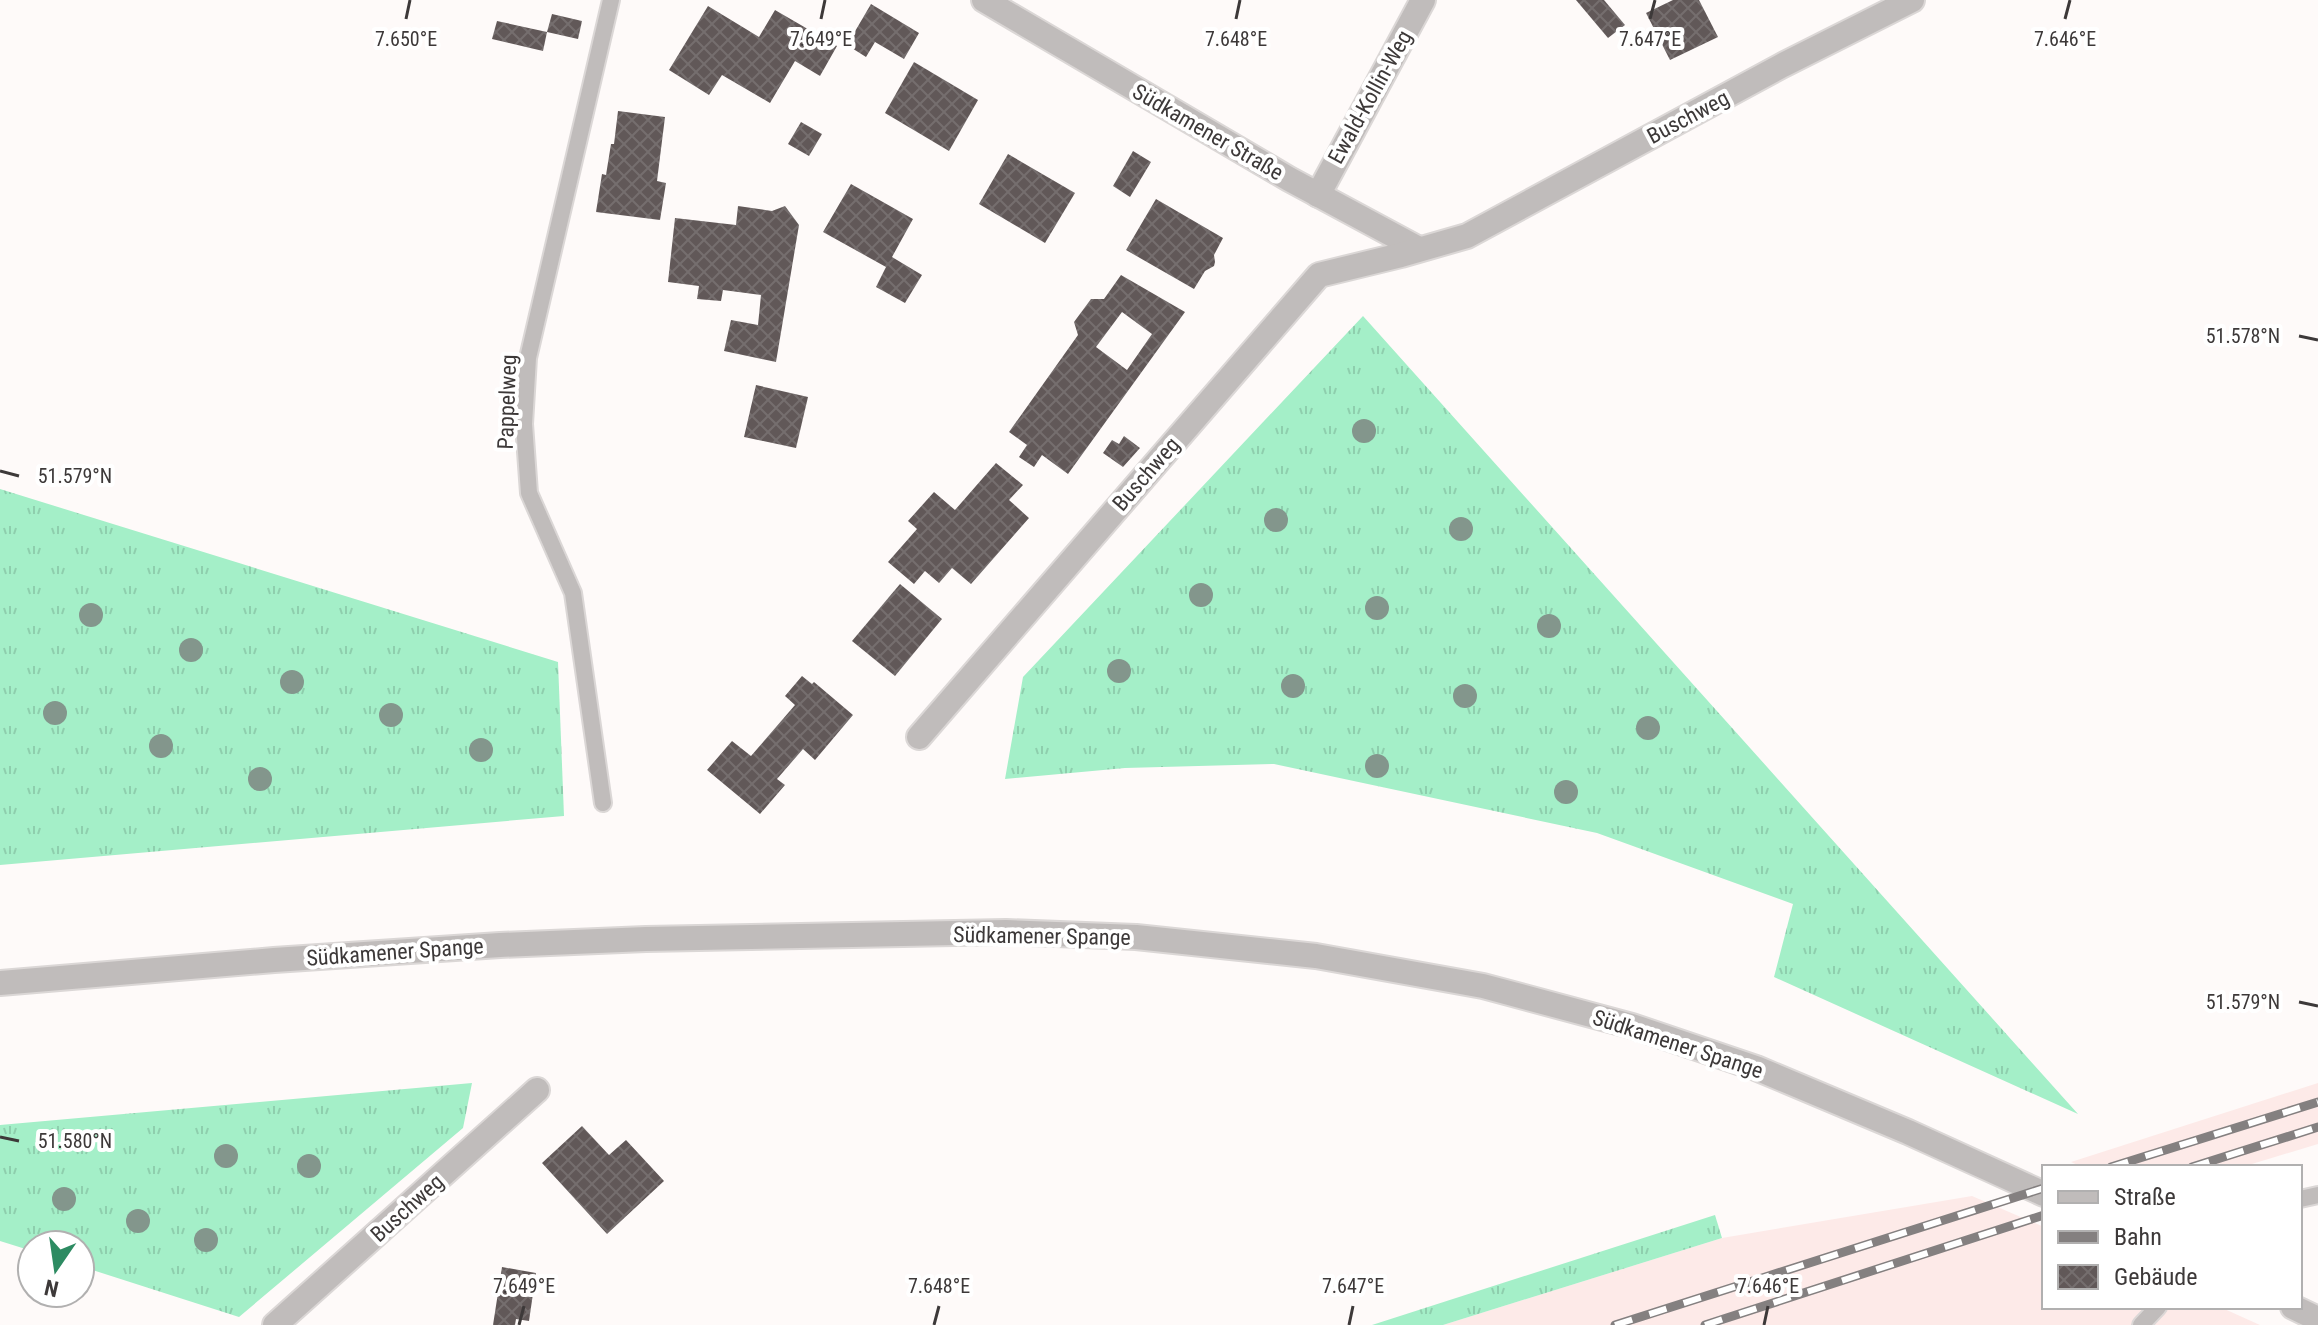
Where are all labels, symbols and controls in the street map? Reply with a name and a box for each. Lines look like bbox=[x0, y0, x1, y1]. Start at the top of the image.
street label: Ewald-Kollin-Weg bbox=[1323, 26, 1417, 168]
text: 7.650°E bbox=[375, 27, 437, 51]
text: 7.649°E bbox=[790, 27, 852, 51]
text: 7.648°E bbox=[1205, 27, 1267, 51]
text: 7.647°E bbox=[1619, 27, 1681, 51]
text: 7.646°E bbox=[2034, 27, 2096, 51]
street label: Südkamener Straße bbox=[1128, 79, 1288, 185]
street label: Buschweg bbox=[1643, 85, 1733, 149]
text: 51.578°N bbox=[2206, 324, 2280, 348]
street label: Pappelweg bbox=[493, 354, 521, 450]
street label: Buschweg bbox=[1107, 432, 1185, 516]
text: 51.579°N bbox=[38, 464, 112, 488]
street label: Südkamener Spange bbox=[953, 922, 1131, 950]
street label: Südkamener Spange bbox=[306, 933, 484, 971]
text: 51.579°N bbox=[2206, 990, 2280, 1014]
street label: Südkamener Spange bbox=[1590, 1005, 1766, 1083]
text: 51.580°N bbox=[38, 1129, 112, 1153]
legend bbox=[2042, 1165, 2302, 1309]
street label: Buschweg bbox=[366, 1169, 448, 1247]
text: Straße bbox=[2114, 1183, 2176, 1211]
text: Bahn bbox=[2114, 1223, 2162, 1251]
north arrow bbox=[16, 1229, 96, 1309]
text: Gebäude bbox=[2114, 1263, 2198, 1291]
text: N bbox=[42, 1274, 61, 1302]
text: 7.649°E bbox=[493, 1274, 555, 1298]
text: 7.648°E bbox=[908, 1274, 970, 1298]
text: 7.647°E bbox=[1322, 1274, 1384, 1298]
text: 7.646°E bbox=[1737, 1274, 1799, 1298]

